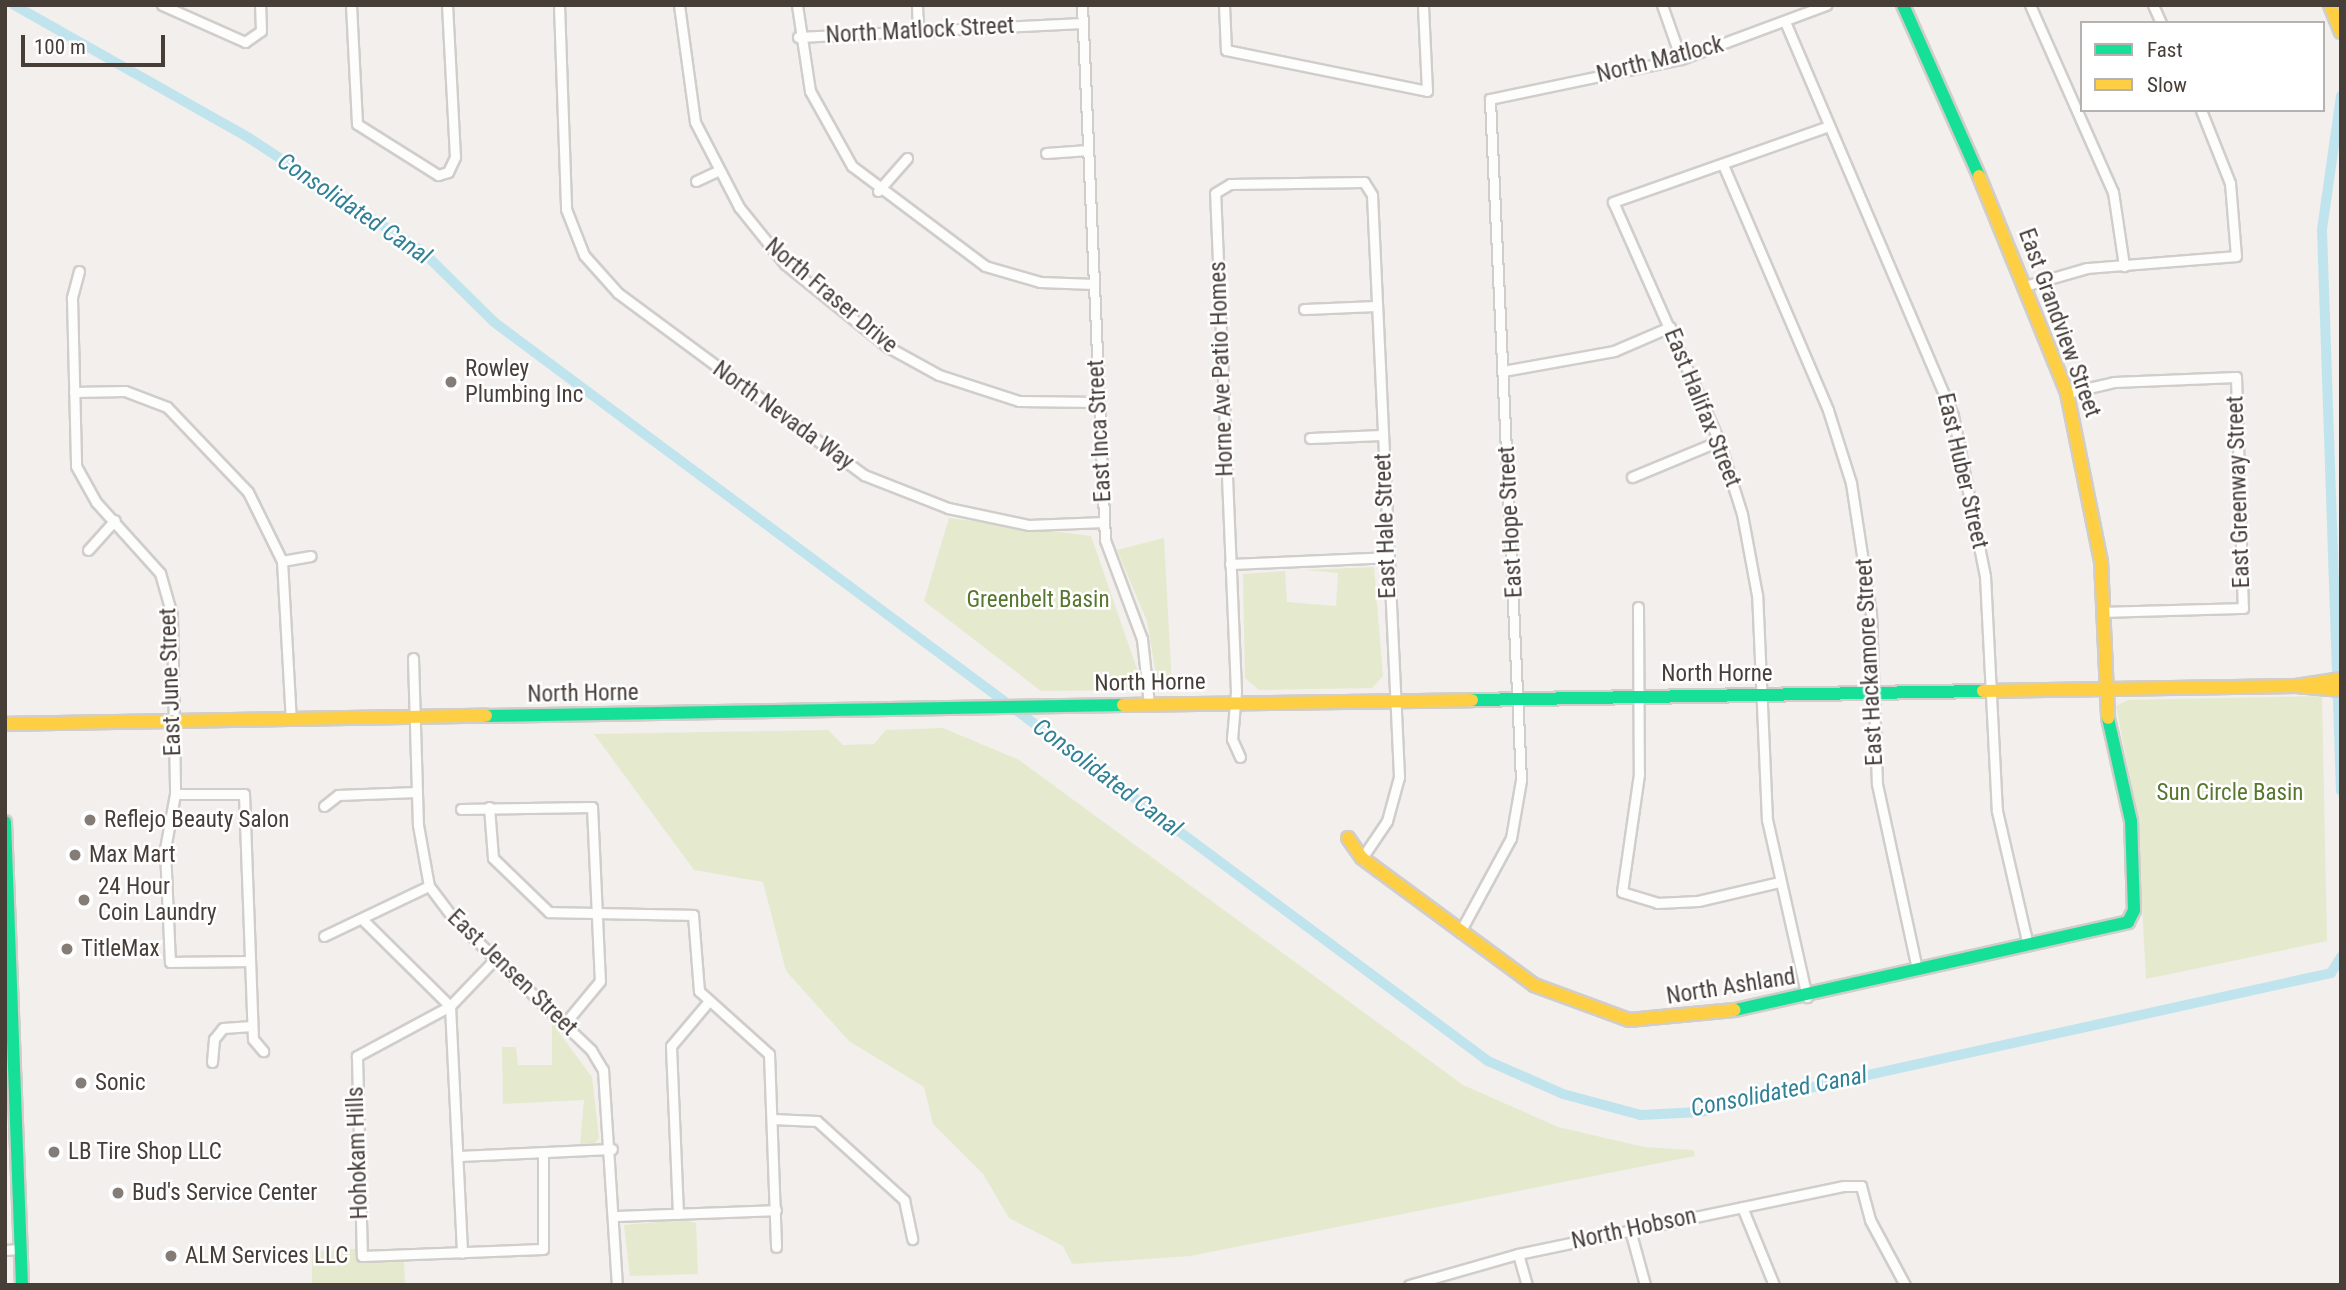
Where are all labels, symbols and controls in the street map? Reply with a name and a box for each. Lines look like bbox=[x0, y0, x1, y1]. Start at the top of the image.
street label: North Matlock Street bbox=[825, 12, 1015, 50]
scale bar bbox=[24, 21, 168, 65]
legend bbox=[2080, 21, 2325, 112]
street label: North Matlock bbox=[1594, 31, 1726, 89]
text: 100 m bbox=[34, 35, 86, 59]
text: Fast bbox=[2147, 38, 2183, 62]
text: Slow bbox=[2147, 73, 2187, 97]
water label: Consolidated Canal bbox=[272, 147, 436, 271]
street label: East Grandview Street bbox=[2012, 225, 2106, 421]
street label: North Fraser Drive bbox=[759, 233, 903, 359]
street label: Horne Ave Patio Homes bbox=[1204, 261, 1240, 477]
street label: East Halifax Street bbox=[1658, 325, 1746, 491]
place label: Rowley Plumbing Inc bbox=[465, 355, 583, 409]
street label: North Nevada Way bbox=[707, 356, 859, 476]
street label: East Inca Street bbox=[1082, 359, 1118, 503]
marker: Rowley Plumbing Inc bbox=[443, 374, 459, 390]
street label: East Huber Street bbox=[1931, 391, 1993, 551]
street label: East Greenway Street bbox=[2222, 395, 2256, 589]
street label: East Hope Street bbox=[1493, 445, 1529, 599]
street label: East Hale Street bbox=[1370, 453, 1402, 599]
street label: East Hackamore Street bbox=[1851, 557, 1889, 767]
park label: Greenbelt Basin bbox=[966, 586, 1110, 614]
street label: East June Street bbox=[155, 607, 187, 757]
street label: North Horne bbox=[1661, 660, 1773, 688]
street label: North Horne bbox=[1094, 668, 1206, 698]
street label: North Horne bbox=[527, 679, 639, 709]
water label: Consolidated Canal bbox=[1027, 713, 1187, 843]
park label: Sun Circle Basin bbox=[2156, 779, 2304, 807]
place label: Reflejo Beauty Salon bbox=[104, 806, 289, 834]
marker: Reflejo Beauty Salon bbox=[82, 812, 98, 828]
place label: Max Mart bbox=[89, 841, 176, 869]
marker: Max Mart bbox=[67, 847, 83, 863]
place label: 24 Hour Coin Laundry bbox=[98, 873, 217, 927]
marker: 24 Hour Coin Laundry bbox=[76, 892, 92, 908]
street label: East Jensen Street bbox=[441, 904, 583, 1042]
place label: TitleMax bbox=[81, 935, 160, 963]
marker: TitleMax bbox=[59, 941, 75, 957]
street label: North Ashland bbox=[1665, 963, 1797, 1011]
water label: Consolidated Canal bbox=[1688, 1061, 1870, 1123]
place label: Sonic bbox=[95, 1069, 146, 1097]
marker: Sonic bbox=[73, 1075, 89, 1091]
street label: Hohokam Hills bbox=[342, 1086, 374, 1220]
place label: LB Tire Shop LLC bbox=[68, 1138, 222, 1166]
marker: LB Tire Shop LLC bbox=[46, 1144, 62, 1160]
place label: Bud's Service Center bbox=[132, 1179, 317, 1207]
marker: Bud's Service Center bbox=[110, 1185, 126, 1201]
street label: North Hobson bbox=[1569, 1202, 1699, 1256]
place label: ALM Services LLC bbox=[185, 1242, 348, 1270]
marker: ALM Services LLC bbox=[163, 1248, 179, 1264]

